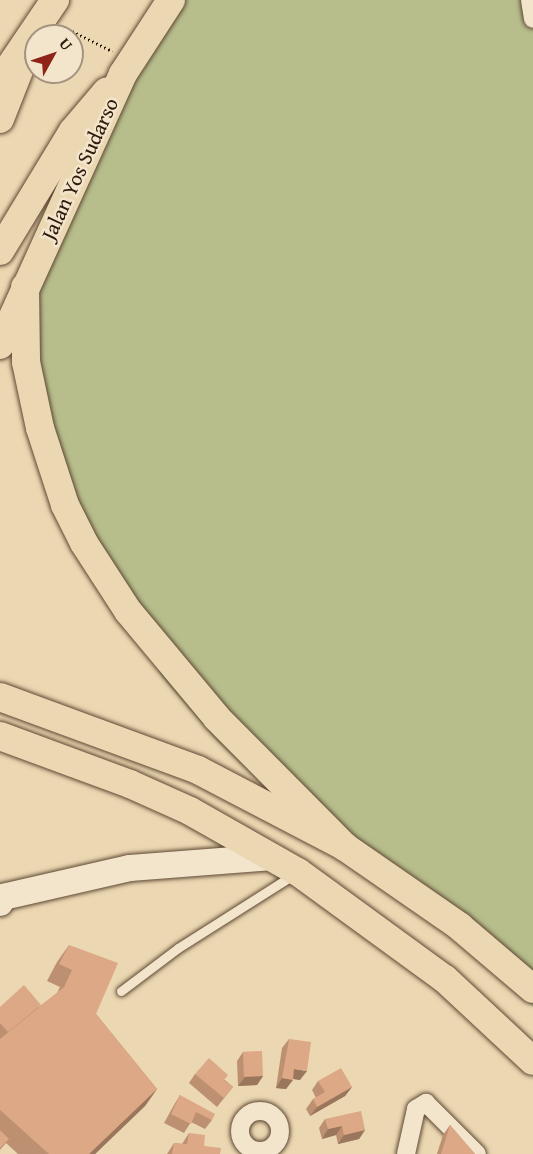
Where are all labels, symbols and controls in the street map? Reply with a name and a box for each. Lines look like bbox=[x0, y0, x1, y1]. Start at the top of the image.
north arrow bbox=[24, 24, 84, 84]
text: U bbox=[54, 32, 79, 56]
street label: Jalan Yos Sudarso bbox=[36, 94, 124, 244]

